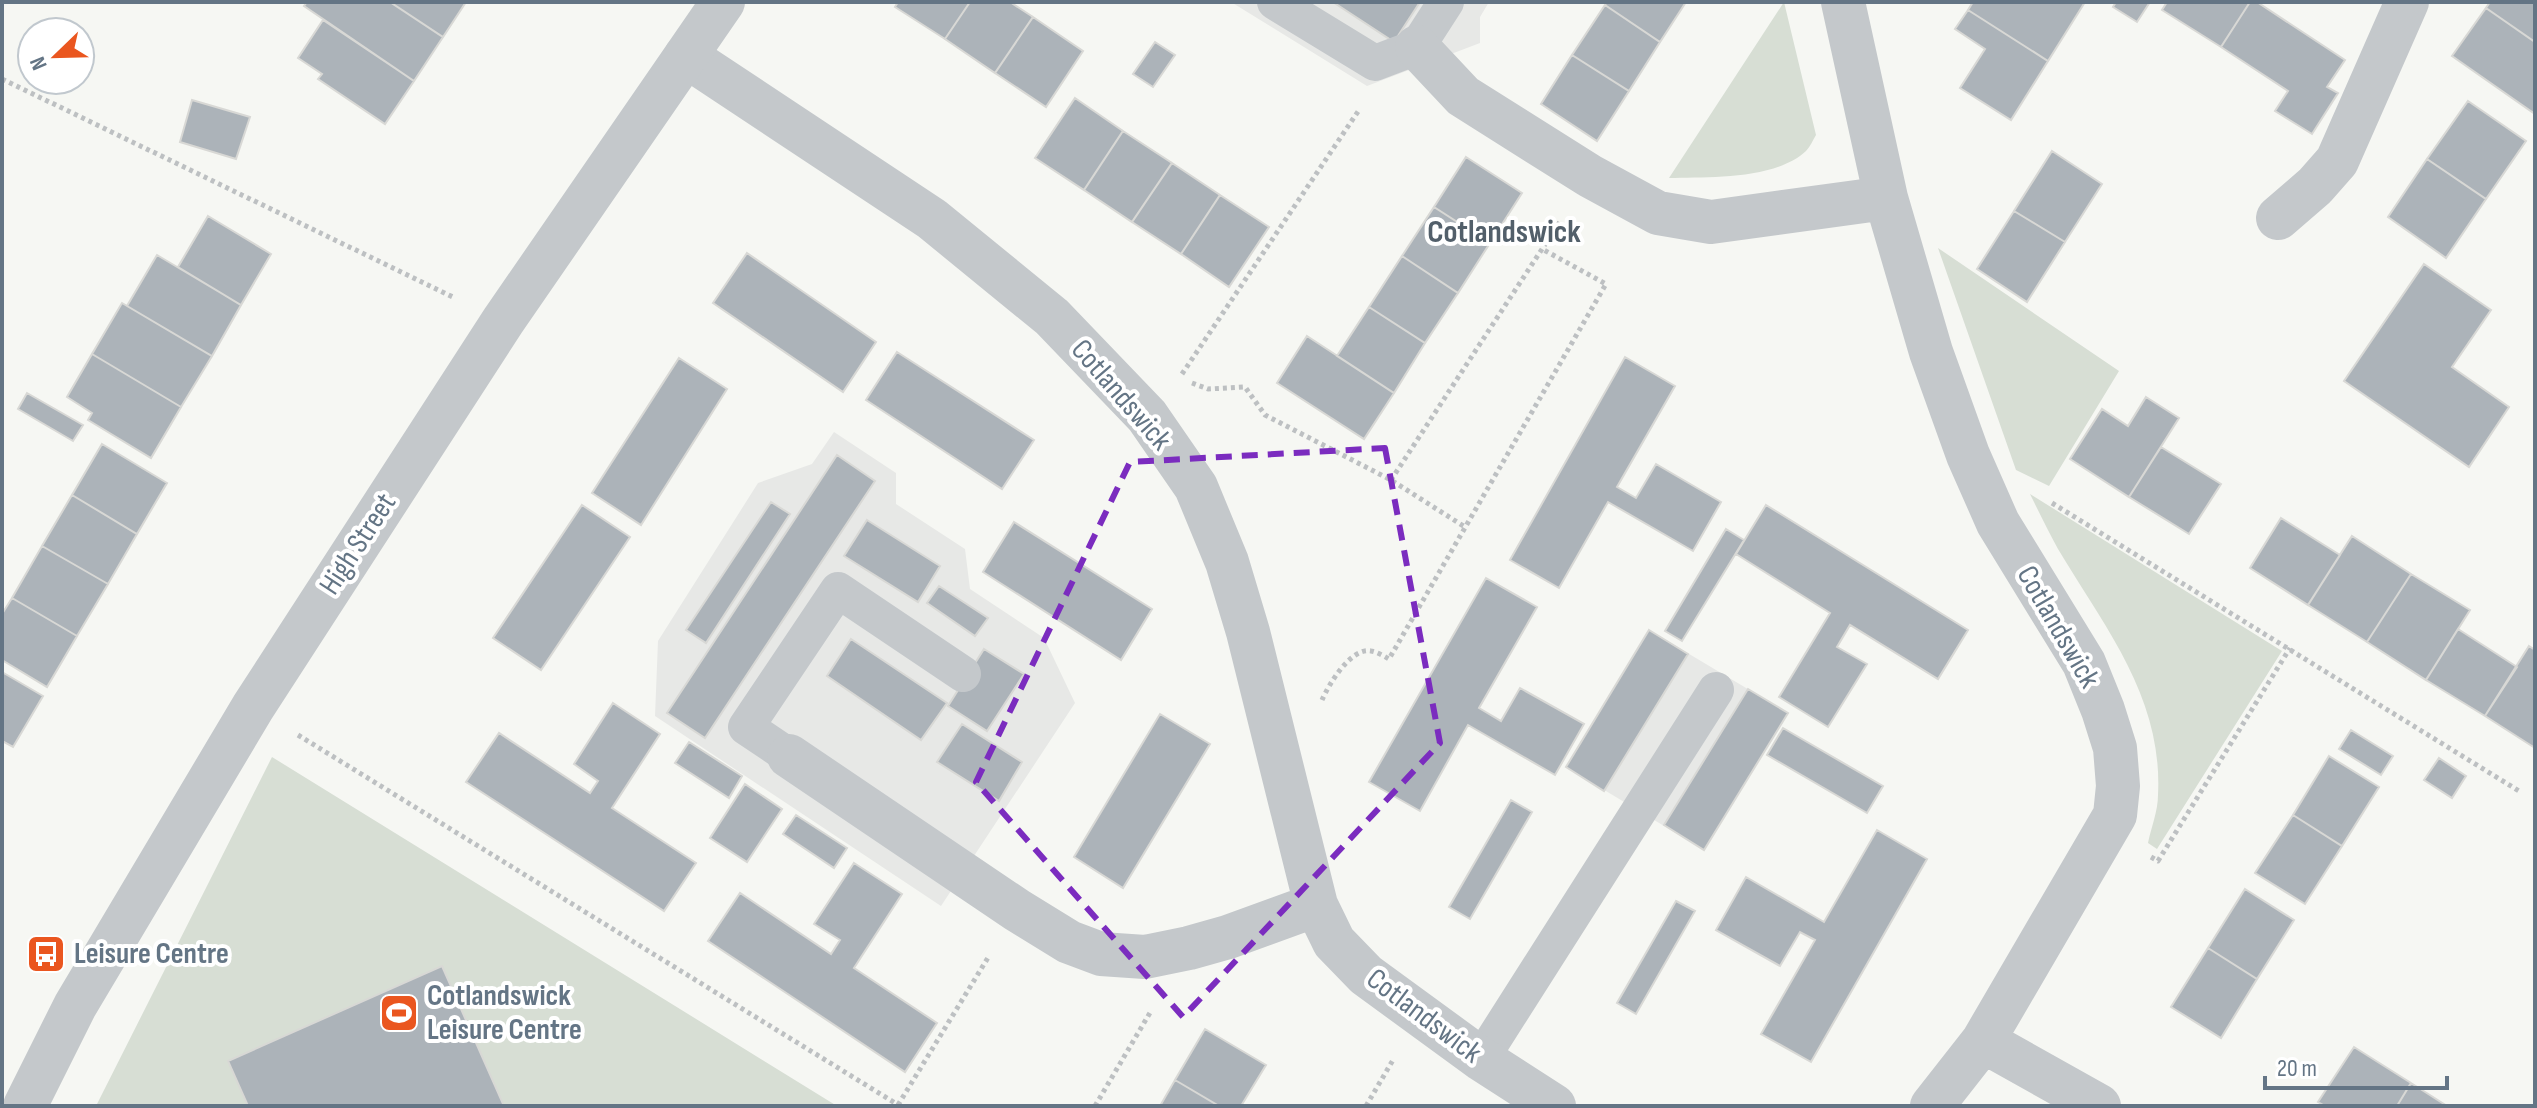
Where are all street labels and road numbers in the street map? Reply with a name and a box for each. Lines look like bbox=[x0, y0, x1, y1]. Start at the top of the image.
street label: Cotlandswick bbox=[1063, 332, 1179, 458]
street label: High Street bbox=[312, 487, 404, 601]
street label: Cotlandswick bbox=[2009, 560, 2108, 695]
street label: Cotlandswick bbox=[1359, 961, 1489, 1071]

